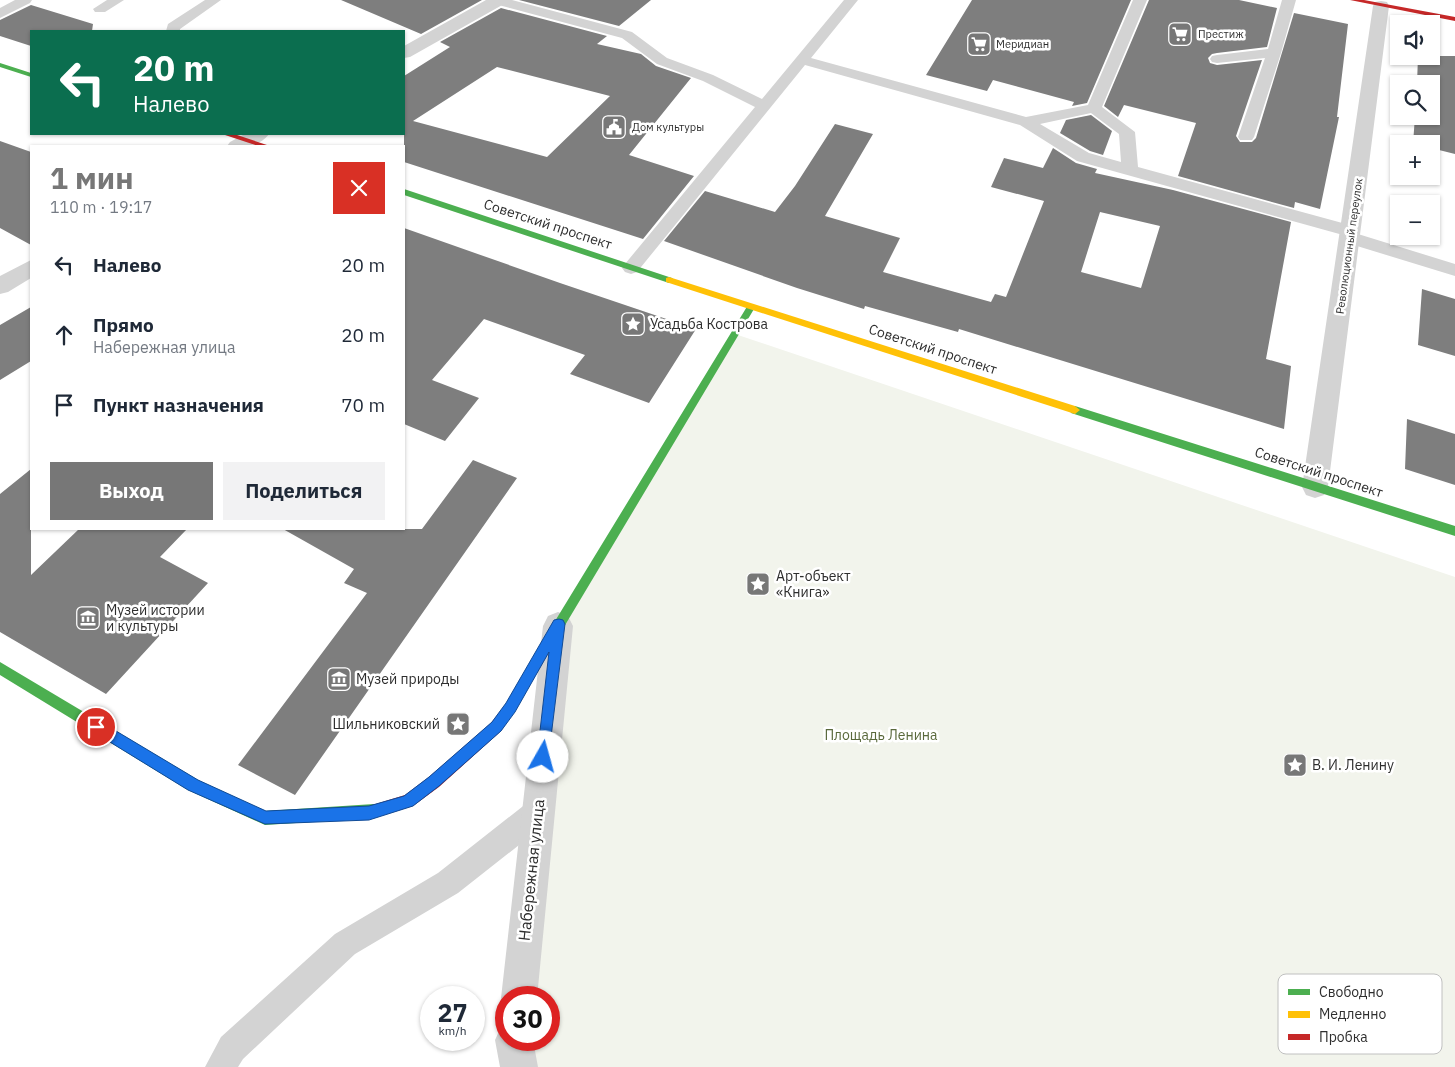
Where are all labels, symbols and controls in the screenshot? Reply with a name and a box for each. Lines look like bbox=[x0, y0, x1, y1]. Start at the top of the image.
map controls bbox=[1390, 15, 1440, 245]
button: sound bbox=[1390, 15, 1440, 65]
supermarket icon: Престиж bbox=[1167, 21, 1193, 47]
place label: Престиж bbox=[1198, 27, 1244, 41]
supermarket icon: Меридиан bbox=[966, 31, 992, 57]
place label: Меридиан bbox=[996, 37, 1049, 51]
text: 20 m bbox=[133, 45, 215, 91]
icon: left bbox=[50, 50, 115, 115]
button: search bbox=[1390, 75, 1440, 125]
text: Налево bbox=[133, 89, 210, 118]
public building icon: Дом культуры bbox=[601, 114, 627, 140]
place label: Дом культуры bbox=[632, 120, 704, 134]
button: + bbox=[1390, 135, 1440, 185]
text: 1 мин bbox=[50, 158, 134, 197]
button: close bbox=[333, 162, 385, 214]
street label: Революционный переулок bbox=[1333, 177, 1365, 315]
street label: Советский проспект bbox=[482, 195, 615, 253]
button: − bbox=[1390, 195, 1440, 245]
text: 110 m · 19:17 bbox=[50, 197, 152, 217]
icon: left bbox=[50, 251, 78, 279]
text: Налево bbox=[93, 253, 162, 277]
text: 20 m bbox=[341, 253, 385, 277]
place icon: Усадьба Кострова bbox=[620, 311, 646, 337]
text: Прямо bbox=[93, 313, 154, 337]
place label: Усадьба Кострова bbox=[650, 315, 769, 333]
street label: Советский проспект bbox=[867, 320, 1000, 378]
icon: ahead bbox=[50, 321, 78, 349]
text: 20 m bbox=[341, 323, 385, 347]
text: Набережная улица bbox=[93, 337, 236, 357]
icon: arrive bbox=[50, 391, 78, 419]
text: Пункт назначения bbox=[93, 393, 264, 417]
text: 70 m bbox=[341, 393, 385, 417]
street label: Советский проспект bbox=[1253, 443, 1386, 501]
button: Выход bbox=[50, 462, 213, 520]
button: Поделиться bbox=[223, 462, 385, 520]
place label: Арт-объект «Книга» bbox=[776, 567, 851, 601]
place icon: Арт-объект «Книга» bbox=[745, 571, 771, 597]
place label: Музей истории и культуры bbox=[106, 601, 205, 635]
museum icon: Музей истории и культуры bbox=[75, 605, 101, 631]
museum icon: Музей природы bbox=[326, 666, 352, 692]
place label: Музей природы bbox=[356, 670, 459, 688]
pin bbox=[75, 706, 117, 748]
place icon: Шильниковский bbox=[445, 711, 471, 737]
icon: arrive bbox=[82, 713, 110, 741]
place label: Шильниковский bbox=[332, 715, 440, 733]
park label: Площадь Ленина bbox=[824, 726, 938, 744]
position arrow bbox=[516, 730, 568, 782]
place icon: В. И. Ленину bbox=[1282, 752, 1308, 778]
place label: В. И. Ленину bbox=[1312, 756, 1394, 774]
street label: Набережная улица bbox=[514, 798, 548, 942]
legend bbox=[1278, 974, 1442, 1054]
text: Свободно bbox=[1319, 983, 1384, 1001]
speed limit sign: 30 bbox=[495, 986, 560, 1051]
text: 27 bbox=[437, 996, 468, 1029]
text: Медленно bbox=[1319, 1005, 1387, 1023]
text: km/h bbox=[438, 1023, 467, 1038]
text: Пробка bbox=[1319, 1028, 1368, 1046]

